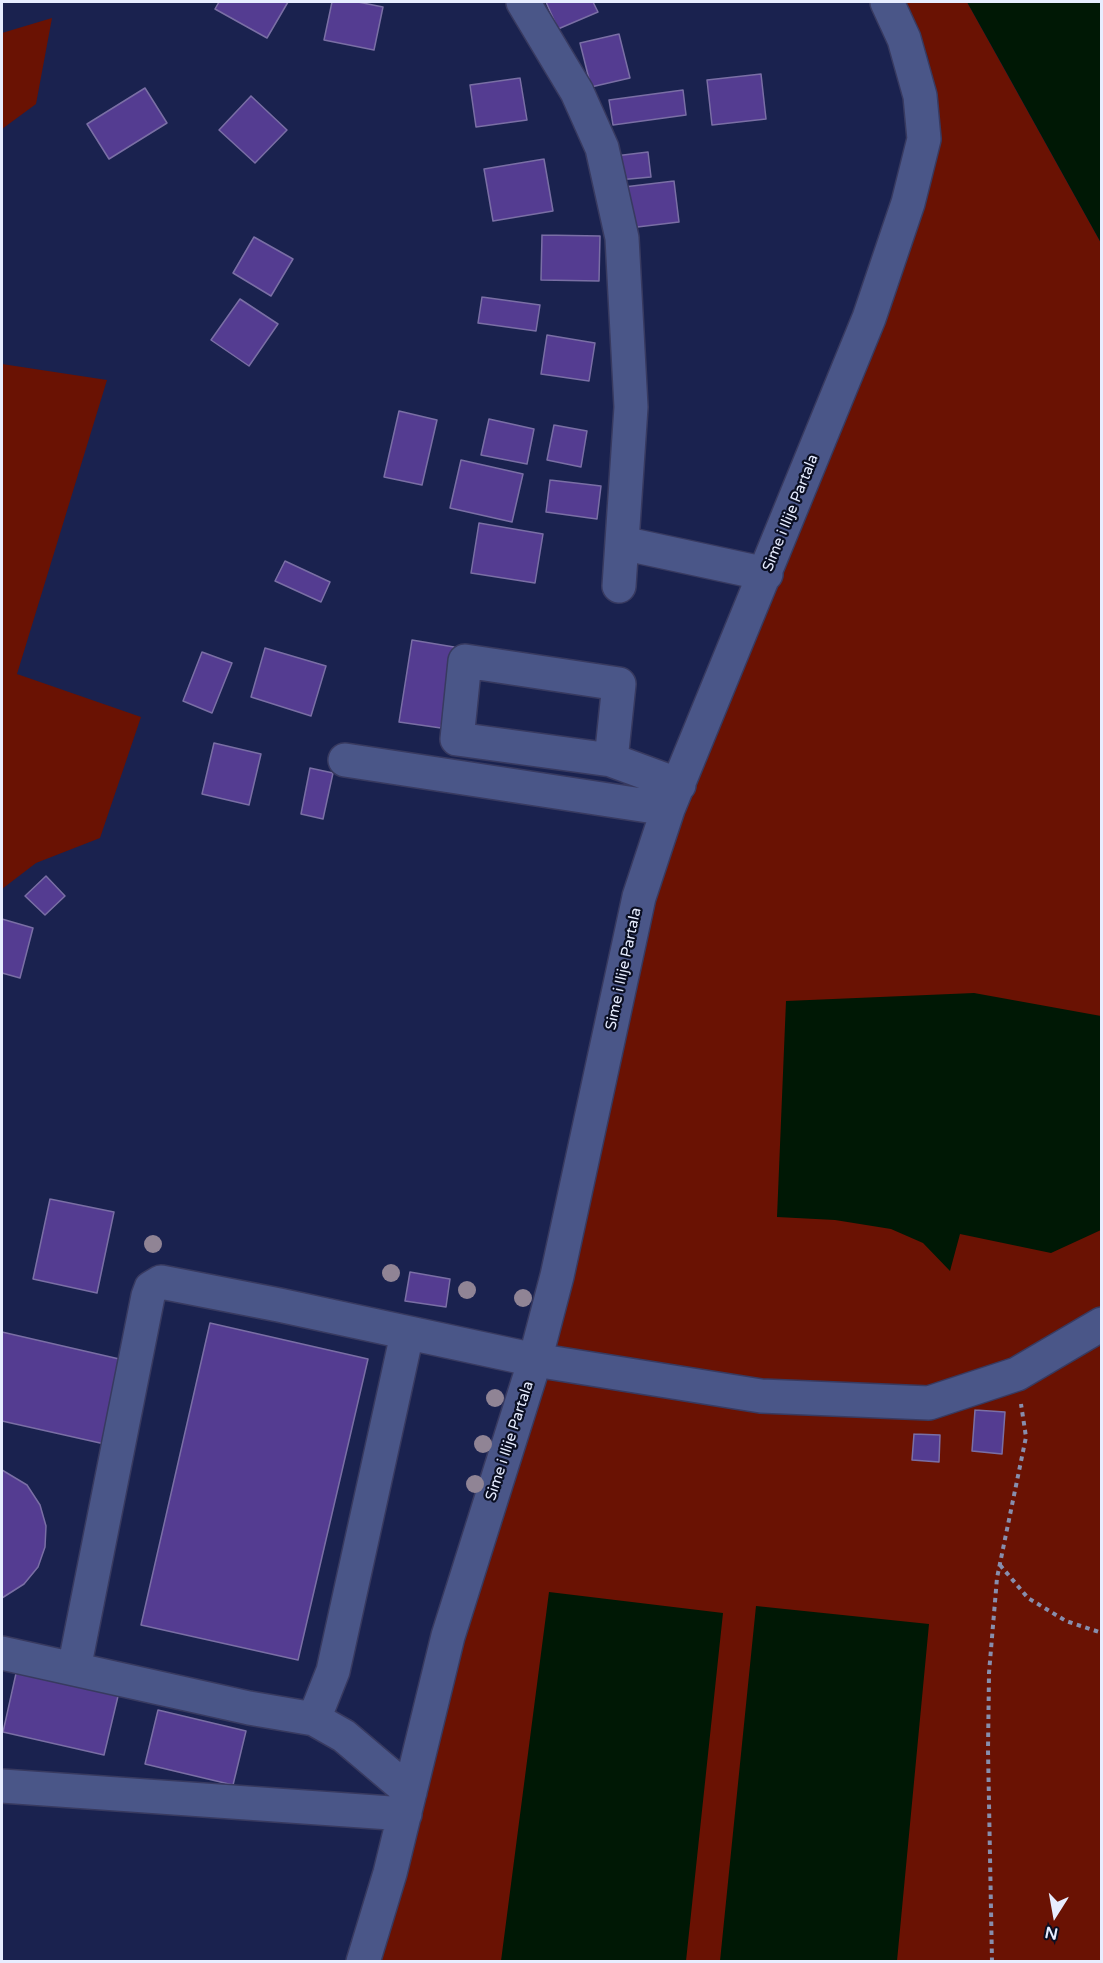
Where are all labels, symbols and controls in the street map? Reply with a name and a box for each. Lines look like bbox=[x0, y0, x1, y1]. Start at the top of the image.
street label: Sime i Ilije Partala bbox=[759, 452, 823, 574]
street label: Sime i Ilije Partala bbox=[602, 906, 646, 1032]
street label: Sime i Ilije Partala bbox=[482, 1379, 538, 1503]
north arrow bbox=[1025, 1885, 1085, 1945]
text: N bbox=[1043, 1922, 1060, 1944]

